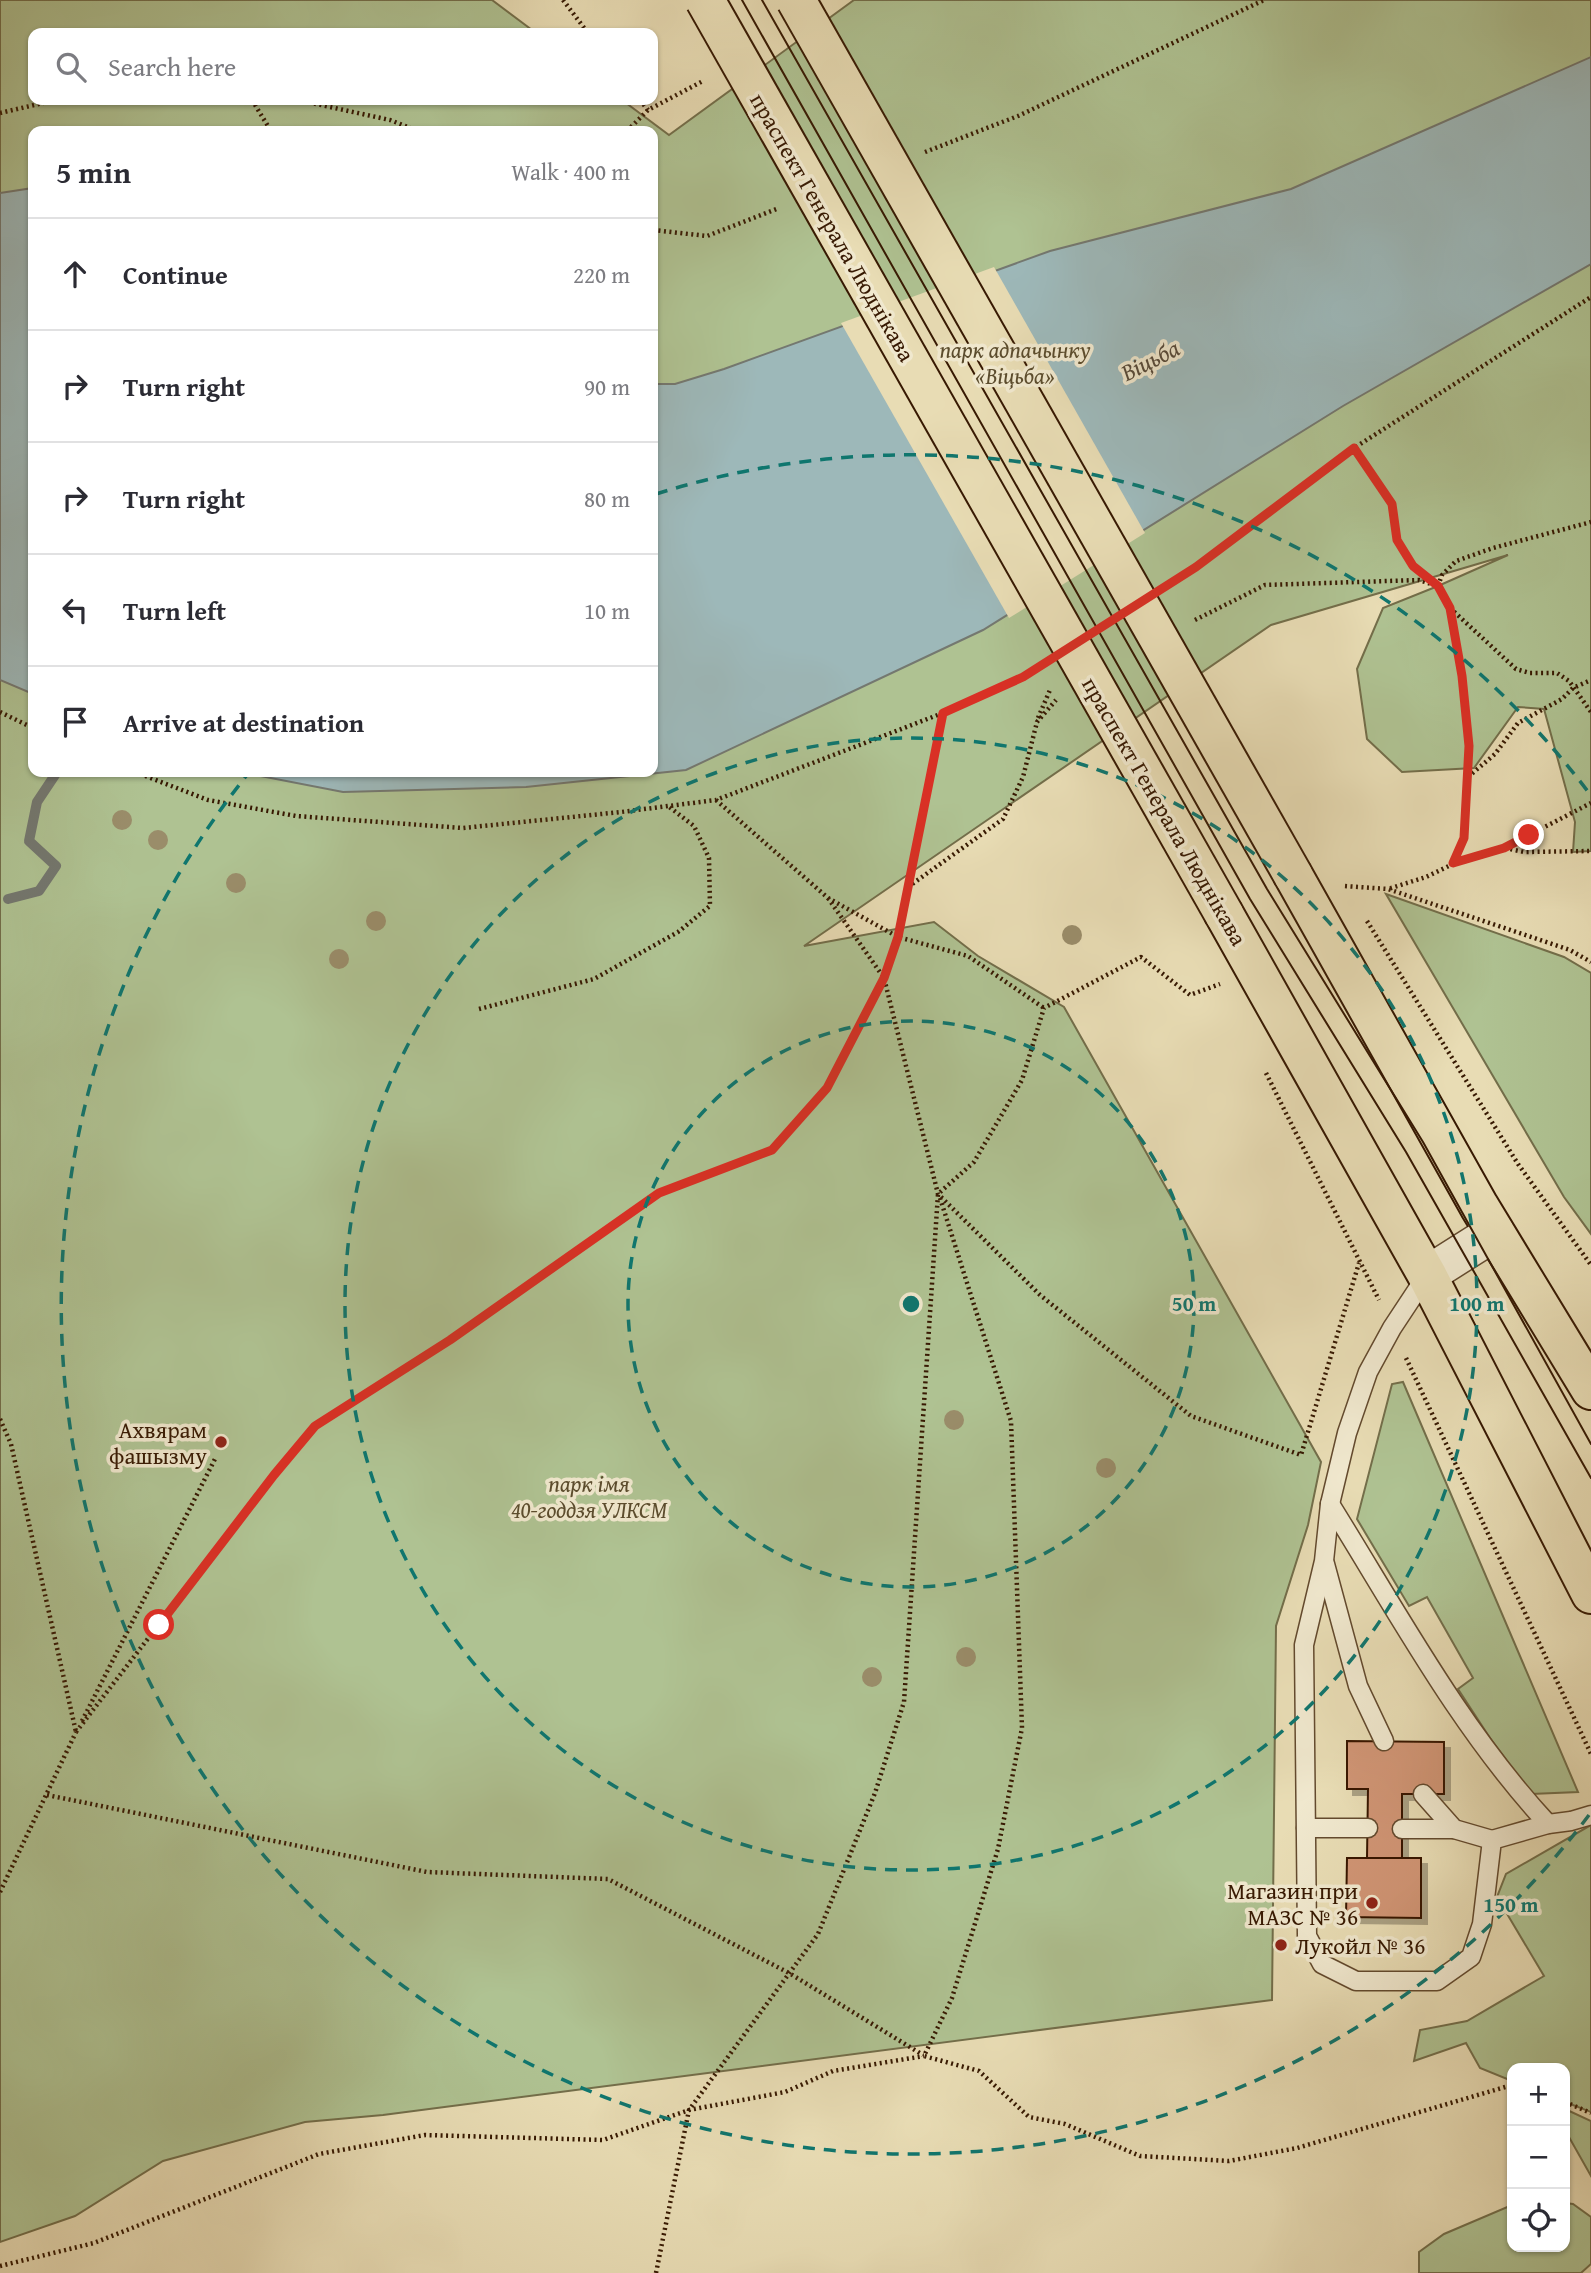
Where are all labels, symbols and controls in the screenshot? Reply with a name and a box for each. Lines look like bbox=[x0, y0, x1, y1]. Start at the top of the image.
search box bbox=[28, 28, 658, 105]
text: Search here bbox=[108, 47, 236, 86]
icon: search bbox=[52, 48, 90, 86]
street label: праспект Генерала Люднікава bbox=[742, 87, 924, 367]
text: 5 min bbox=[56, 150, 131, 194]
text: Walk · 400 m bbox=[511, 155, 630, 188]
icon: ahead bbox=[56, 255, 94, 293]
text: Continue bbox=[123, 255, 228, 294]
text: 220 m bbox=[573, 258, 630, 291]
water label: Віцьба bbox=[1114, 330, 1185, 390]
park label: парк адпачынку «Віцьба» bbox=[939, 333, 1091, 392]
icon: right bbox=[56, 367, 94, 405]
text: Turn right bbox=[123, 367, 245, 406]
text: 90 m bbox=[584, 370, 630, 403]
icon: right bbox=[56, 479, 94, 517]
text: Turn right bbox=[123, 479, 245, 518]
text: 80 m bbox=[584, 482, 630, 515]
icon: left bbox=[56, 591, 94, 629]
text: Turn left bbox=[123, 591, 226, 630]
text: 10 m bbox=[584, 594, 630, 627]
street label: праспект Генерала Люднікава bbox=[1074, 671, 1256, 951]
icon: arrive bbox=[56, 703, 94, 741]
text: Arrive at destination bbox=[123, 703, 364, 742]
route end bbox=[1513, 819, 1544, 850]
text: 50 m bbox=[1172, 1288, 1216, 1319]
text: 100 m bbox=[1449, 1288, 1505, 1319]
centre of rings bbox=[899, 1292, 923, 1316]
place label: Ахвярам фашызму bbox=[109, 1413, 207, 1472]
marker: Ахвярам фашызму bbox=[213, 1434, 229, 1450]
park label: парк імя 40-годдзя УЛКСМ bbox=[511, 1467, 667, 1526]
route start bbox=[143, 1609, 174, 1640]
place label: Магазин при МАЗС № 36 bbox=[1227, 1874, 1358, 1933]
text: 150 m bbox=[1483, 1889, 1539, 1920]
marker: Магазин при МАЗС № 36 bbox=[1364, 1895, 1380, 1911]
place label: Лукойл № 36 bbox=[1295, 1929, 1425, 1962]
marker: Лукойл № 36 bbox=[1273, 1937, 1289, 1953]
map controls bbox=[1507, 2063, 1570, 2252]
button: + bbox=[1507, 2063, 1570, 2126]
button: − bbox=[1507, 2126, 1570, 2189]
button: locate bbox=[1507, 2189, 1570, 2252]

